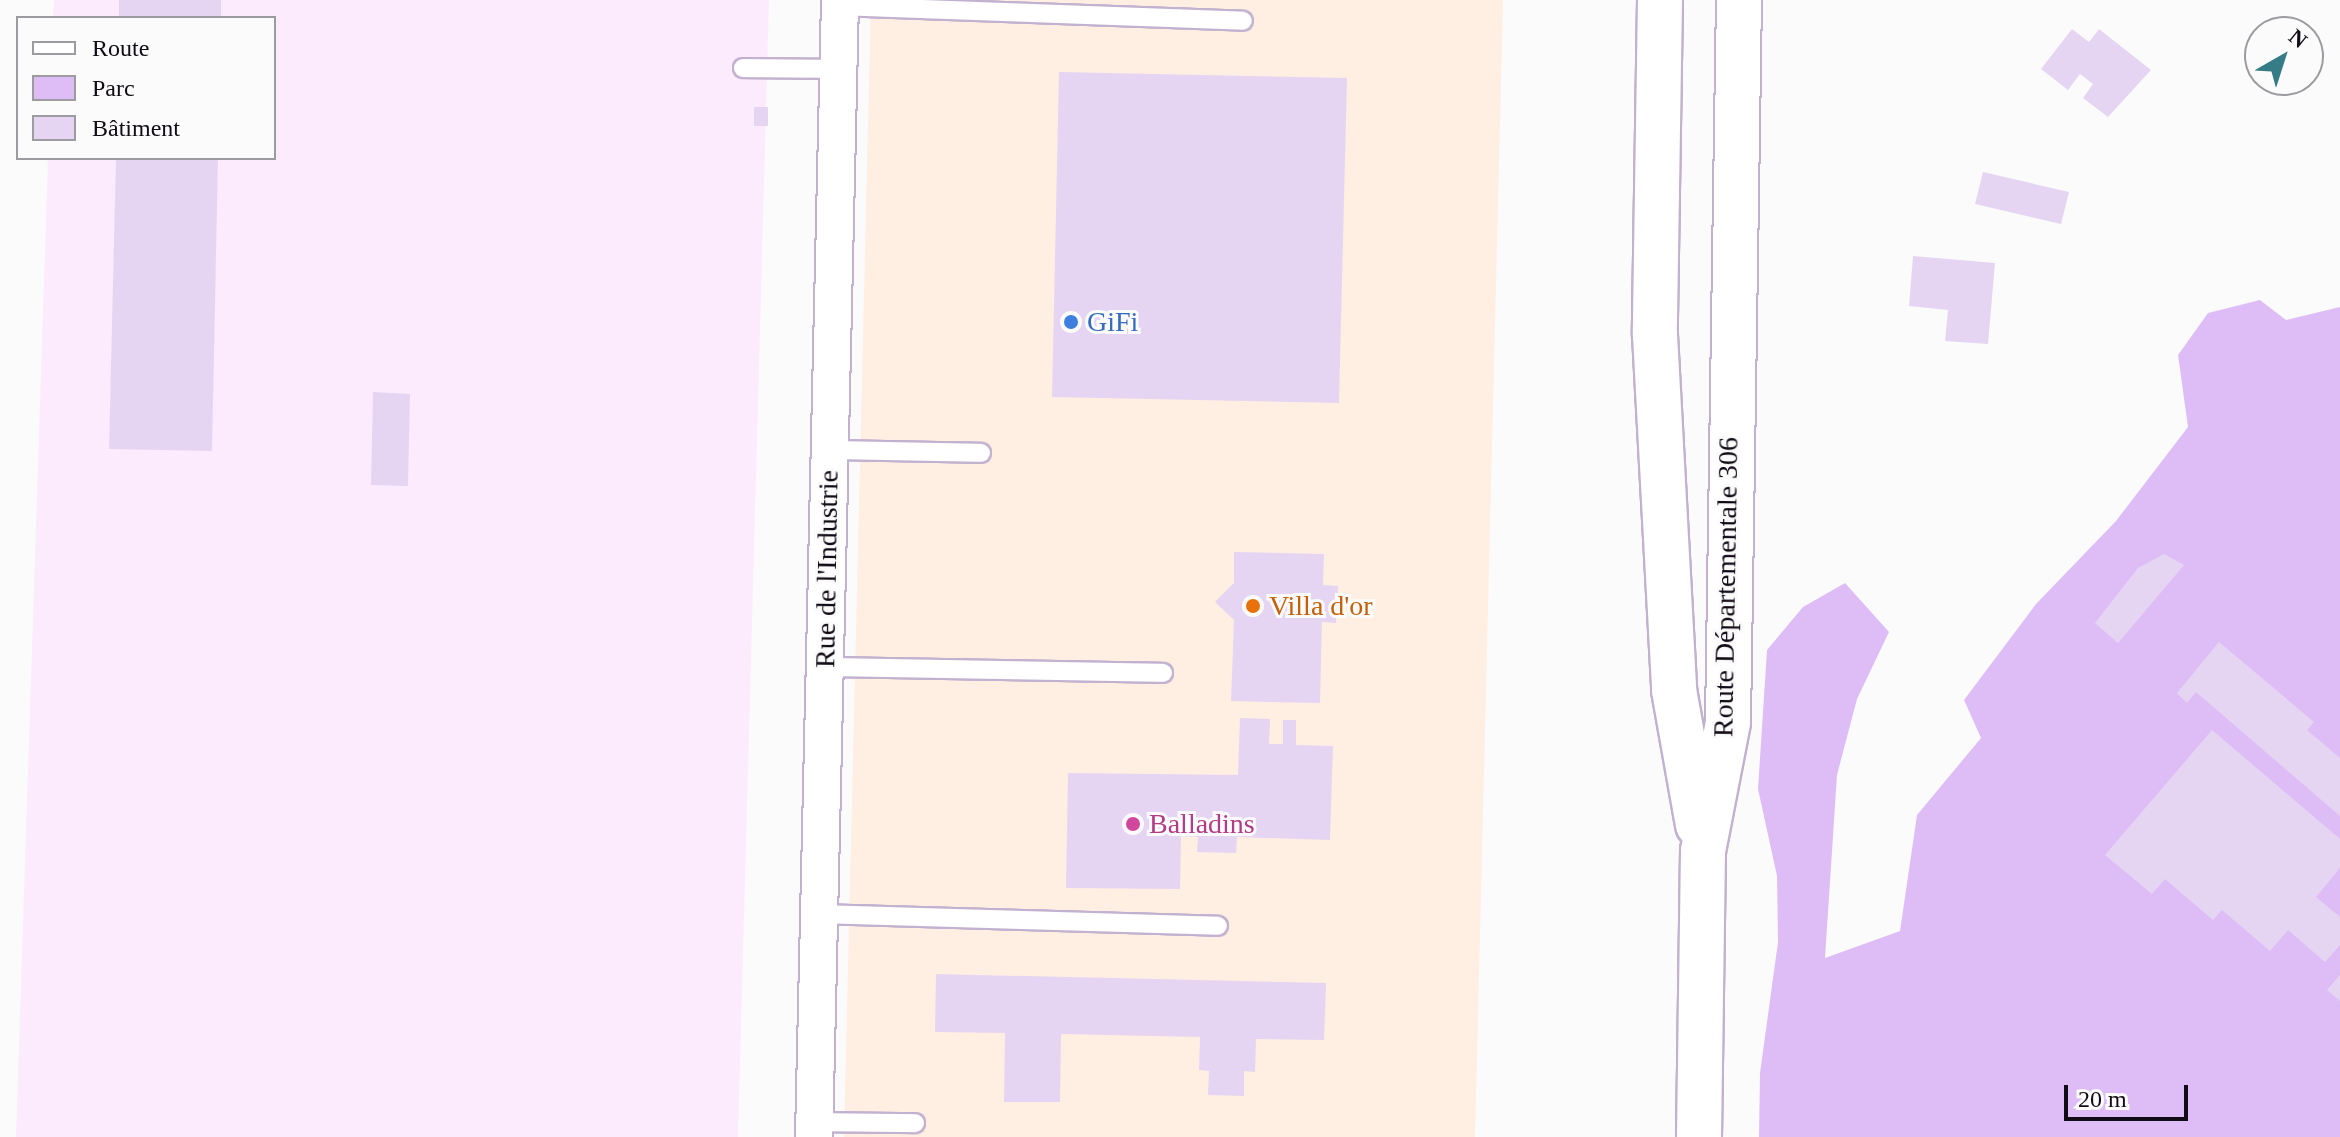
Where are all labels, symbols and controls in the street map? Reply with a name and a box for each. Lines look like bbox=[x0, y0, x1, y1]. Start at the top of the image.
legend bbox=[16, 16, 276, 160]
north arrow bbox=[2244, 16, 2324, 96]
text: N bbox=[2284, 24, 2312, 53]
text: Route bbox=[92, 35, 149, 61]
text: Parc bbox=[92, 75, 135, 101]
text: Bâtiment bbox=[92, 115, 180, 141]
place label: GiFi bbox=[1087, 305, 1138, 339]
marker: GiFi bbox=[1062, 313, 1080, 331]
street label: Route Départementale 306 bbox=[1707, 437, 1745, 737]
street label: Rue de l'Industrie bbox=[808, 470, 846, 668]
place label: Villa d'or bbox=[1269, 589, 1373, 623]
marker: Villa d'or bbox=[1244, 597, 1262, 615]
place label: Balladins bbox=[1149, 807, 1255, 841]
marker: Balladins bbox=[1124, 815, 1142, 833]
scale bar bbox=[2068, 1069, 2192, 1119]
text: 20 m bbox=[2078, 1086, 2127, 1112]

